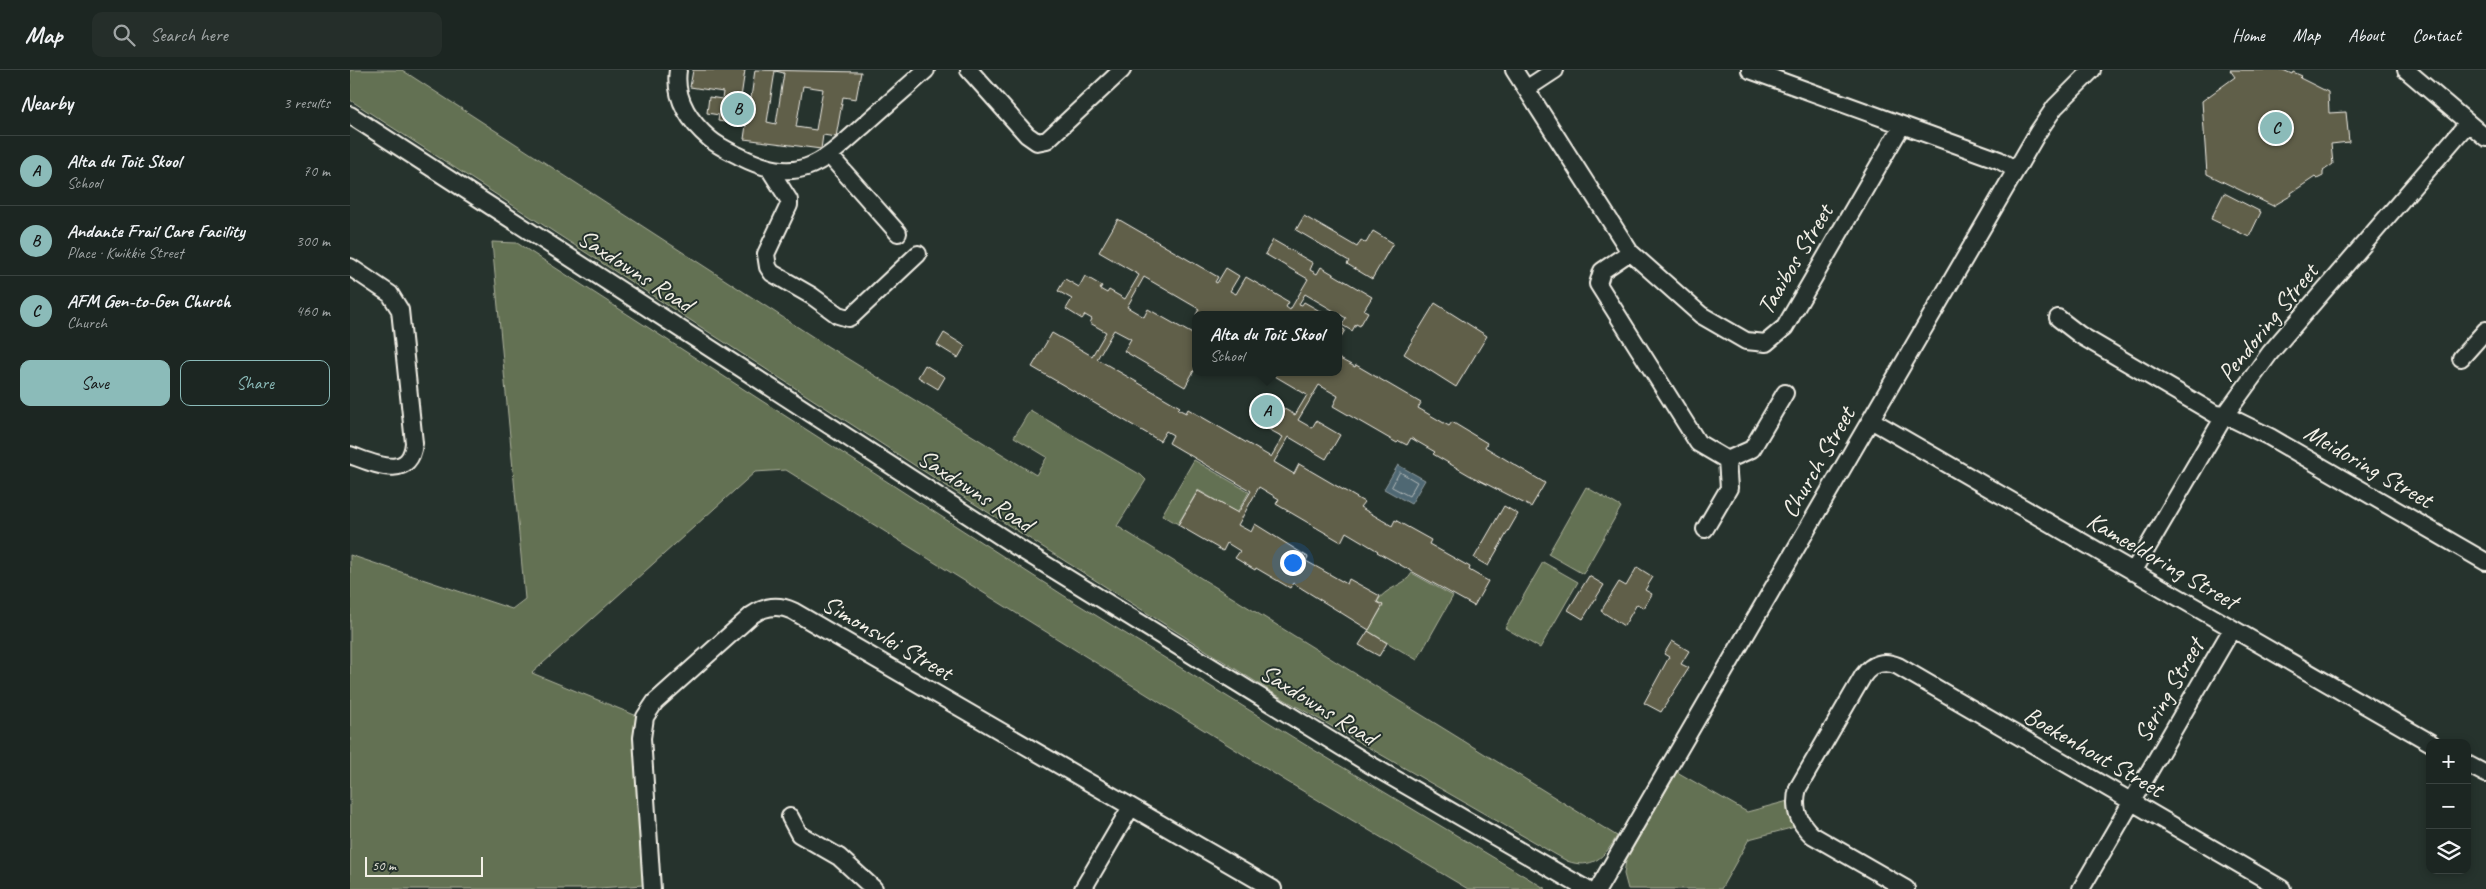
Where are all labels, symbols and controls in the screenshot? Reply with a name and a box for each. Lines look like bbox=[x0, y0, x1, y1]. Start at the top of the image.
search box bbox=[92, 12, 442, 57]
text: Map bbox=[25, 20, 62, 50]
icon: search bbox=[110, 21, 138, 49]
text: Search here bbox=[150, 23, 228, 47]
text: Home bbox=[2232, 24, 2265, 46]
text: Map bbox=[2293, 24, 2320, 46]
text: About bbox=[2348, 24, 2384, 46]
text: Contact bbox=[2412, 24, 2461, 46]
text: Nearby bbox=[20, 90, 73, 116]
pin: B bbox=[722, 90, 754, 128]
text: 3 results bbox=[283, 93, 330, 113]
pin: C bbox=[2260, 109, 2292, 147]
text: Alta du Toit Skool bbox=[67, 149, 181, 173]
text: A bbox=[32, 161, 40, 181]
text: 70 m bbox=[303, 161, 330, 181]
text: School bbox=[67, 173, 101, 193]
street label: Taaibos Street bbox=[1749, 196, 1842, 320]
text: Andante Frail Care Facility bbox=[67, 219, 245, 243]
street label: Saxdowns Road bbox=[572, 222, 702, 322]
text: B bbox=[32, 231, 40, 251]
text: 300 m bbox=[296, 231, 330, 251]
text: Place · Kwikkie Street bbox=[67, 243, 183, 263]
street label: Pendoring Street bbox=[2210, 255, 2327, 388]
text: AFM Gen-to-Gen Church bbox=[67, 289, 231, 313]
text: C bbox=[32, 301, 40, 321]
text: 460 m bbox=[296, 301, 330, 321]
popup bbox=[1192, 311, 1342, 376]
text: Church bbox=[67, 313, 107, 333]
text: Alta du Toit Skool bbox=[1210, 322, 1324, 346]
text: School bbox=[1210, 346, 1244, 366]
button: Save bbox=[20, 360, 170, 406]
button: Share bbox=[180, 360, 330, 406]
pin: A bbox=[1251, 392, 1283, 430]
street label: Church Street bbox=[1773, 399, 1864, 524]
street label: Meidoring Street bbox=[2298, 416, 2441, 517]
street label: Saxdowns Road bbox=[912, 442, 1042, 542]
street label: Kameeldoring Street bbox=[2081, 505, 2247, 619]
your location bbox=[1280, 550, 1306, 576]
street label: Simonsvlei Street bbox=[817, 588, 961, 689]
street label: Sering Street bbox=[2126, 630, 2213, 748]
street label: Saxdowns Road bbox=[1254, 656, 1385, 755]
street label: Boekenhout Street bbox=[2018, 699, 2171, 806]
map controls bbox=[2426, 739, 2471, 874]
button: + bbox=[2426, 739, 2471, 784]
button: − bbox=[2426, 784, 2471, 829]
button: layers bbox=[2426, 829, 2471, 874]
scale bar bbox=[365, 854, 482, 877]
text: 50 m bbox=[372, 857, 396, 874]

